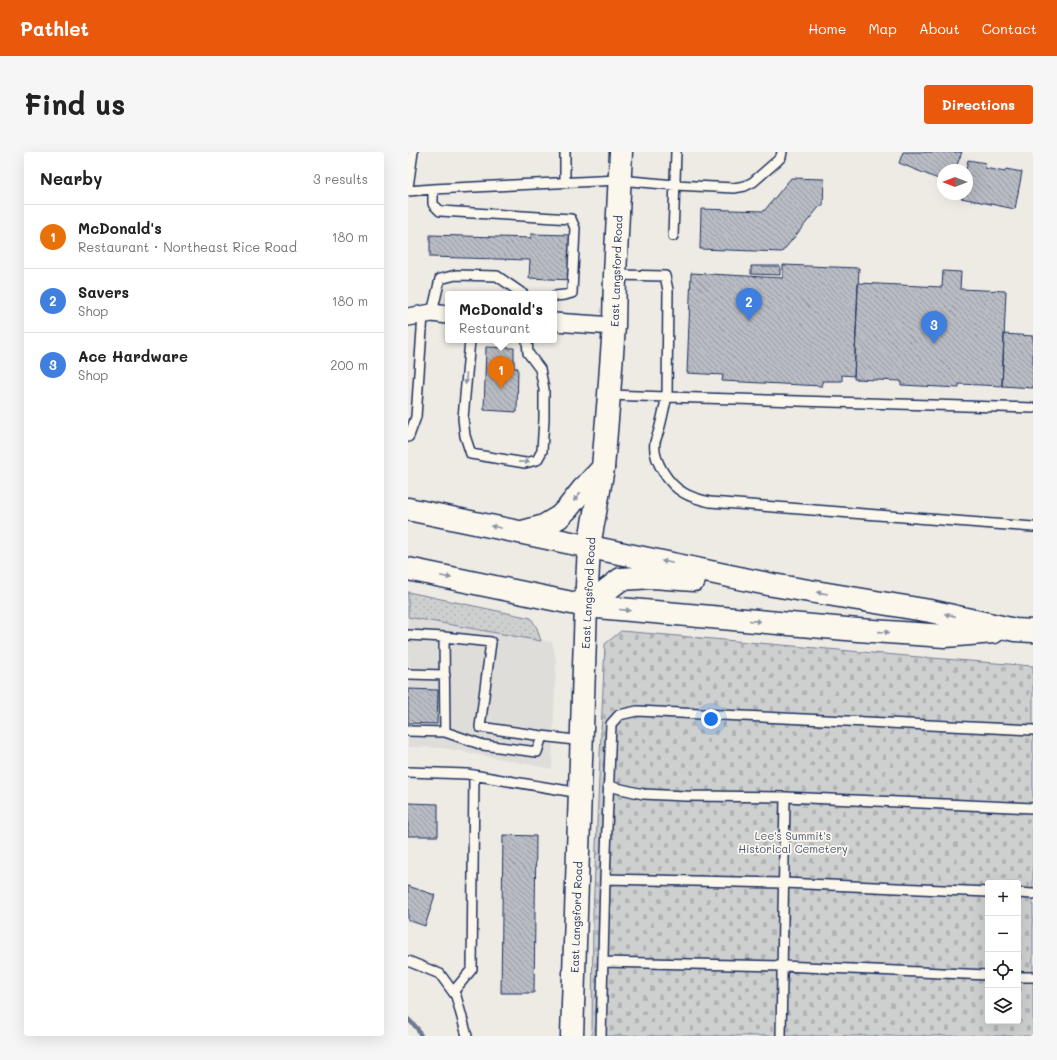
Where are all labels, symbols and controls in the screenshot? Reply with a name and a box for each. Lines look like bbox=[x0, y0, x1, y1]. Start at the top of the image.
text: Pathlet bbox=[20, 16, 89, 41]
text: Home bbox=[808, 19, 846, 38]
text: Map bbox=[868, 19, 897, 38]
text: About bbox=[919, 19, 960, 38]
text: Contact bbox=[982, 19, 1037, 38]
button: Directions bbox=[924, 85, 1033, 124]
text: Find us bbox=[24, 86, 125, 122]
north arrow bbox=[937, 164, 973, 200]
text: Nearby bbox=[40, 167, 102, 189]
text: 3 results bbox=[313, 170, 368, 187]
street label: East Langsford Road bbox=[607, 215, 625, 327]
text: McDonald's bbox=[78, 218, 162, 238]
text: 1 bbox=[50, 228, 56, 245]
text: 180 m bbox=[332, 228, 368, 245]
text: Restaurant · Northeast Rice Road bbox=[78, 238, 297, 255]
text: Savers bbox=[78, 282, 129, 302]
pin: 2 bbox=[736, 288, 762, 321]
popup bbox=[445, 291, 557, 343]
text: 2 bbox=[49, 292, 57, 309]
text: 180 m bbox=[332, 292, 368, 309]
text: McDonald's bbox=[459, 299, 543, 319]
text: Shop bbox=[78, 302, 108, 319]
pin: 3 bbox=[921, 311, 947, 344]
text: Restaurant bbox=[459, 319, 530, 336]
text: Ace Hardware bbox=[78, 346, 188, 366]
text: 3 bbox=[49, 356, 57, 373]
text: 200 m bbox=[330, 356, 368, 373]
pin: 1 bbox=[488, 356, 514, 389]
text: Shop bbox=[78, 366, 108, 383]
one-way arrow bbox=[463, 373, 470, 385]
one-way arrow bbox=[517, 459, 530, 465]
one-way arrow bbox=[572, 491, 581, 502]
one-way arrow bbox=[490, 524, 503, 530]
street label: East Langsford Road bbox=[578, 537, 598, 649]
one-way arrow bbox=[661, 559, 673, 565]
one-way arrow bbox=[440, 574, 452, 580]
one-way arrow bbox=[816, 590, 828, 596]
one-way arrow bbox=[619, 606, 631, 613]
one-way arrow bbox=[944, 612, 956, 618]
one-way arrow bbox=[749, 617, 761, 624]
one-way arrow bbox=[878, 628, 890, 635]
your location bbox=[701, 709, 721, 729]
park label: Lee's Summit's Historical Cemetery bbox=[738, 828, 848, 856]
street label: East Langsford Road bbox=[567, 861, 585, 973]
map controls bbox=[985, 880, 1021, 1024]
button: + bbox=[985, 880, 1021, 916]
button: − bbox=[985, 916, 1021, 952]
button: locate bbox=[985, 952, 1021, 988]
button: layers bbox=[985, 988, 1021, 1024]

